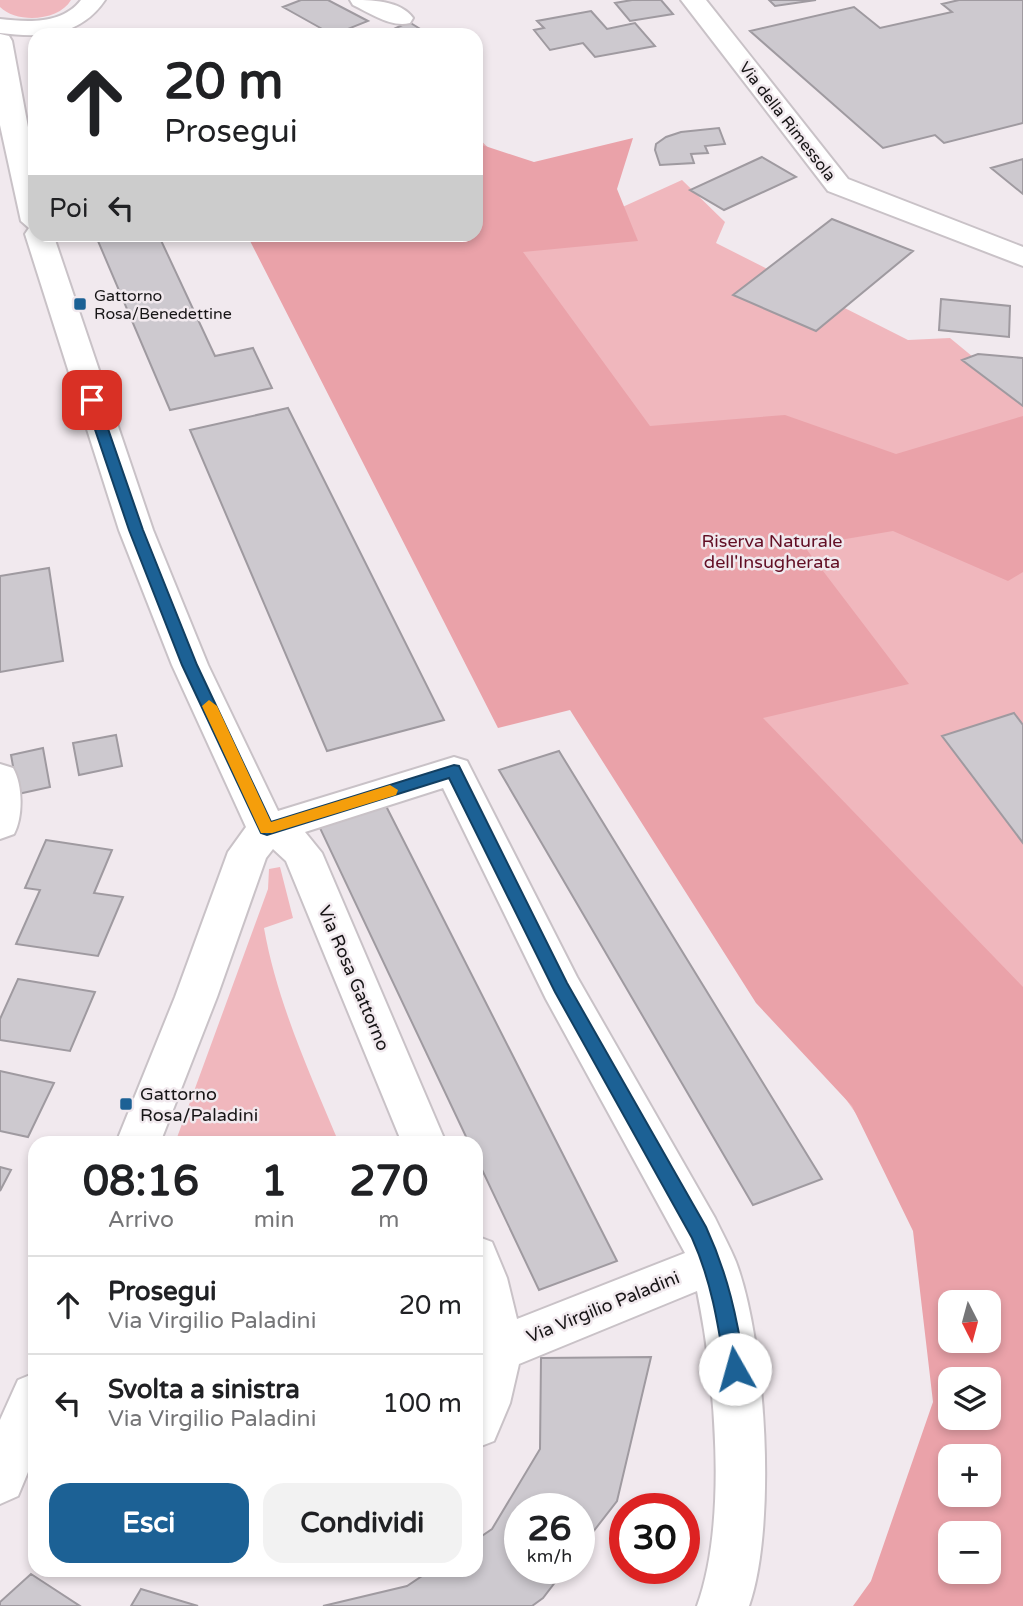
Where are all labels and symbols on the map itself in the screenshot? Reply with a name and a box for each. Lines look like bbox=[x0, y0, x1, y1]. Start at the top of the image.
street label: Via della Rimessola bbox=[735, 58, 840, 185]
place label: Gattorno Rosa/Benedettine bbox=[94, 286, 232, 324]
marker: Gattorno Rosa/Benedettine bbox=[72, 296, 88, 312]
pin bbox=[62, 370, 122, 430]
park label: Riserva Naturale dell'Insugherata bbox=[701, 530, 843, 573]
street label: Via Rosa Gattorno bbox=[313, 902, 395, 1054]
place label: Gattorno Rosa/Paladini bbox=[140, 1083, 258, 1126]
marker: Gattorno Rosa/Paladini bbox=[118, 1096, 134, 1112]
street label: Via Virgilio Paladini bbox=[523, 1266, 683, 1348]
north arrow bbox=[938, 1290, 1001, 1353]
position arrow bbox=[698, 1332, 772, 1406]
speed limit sign: 30 bbox=[609, 1493, 700, 1584]

